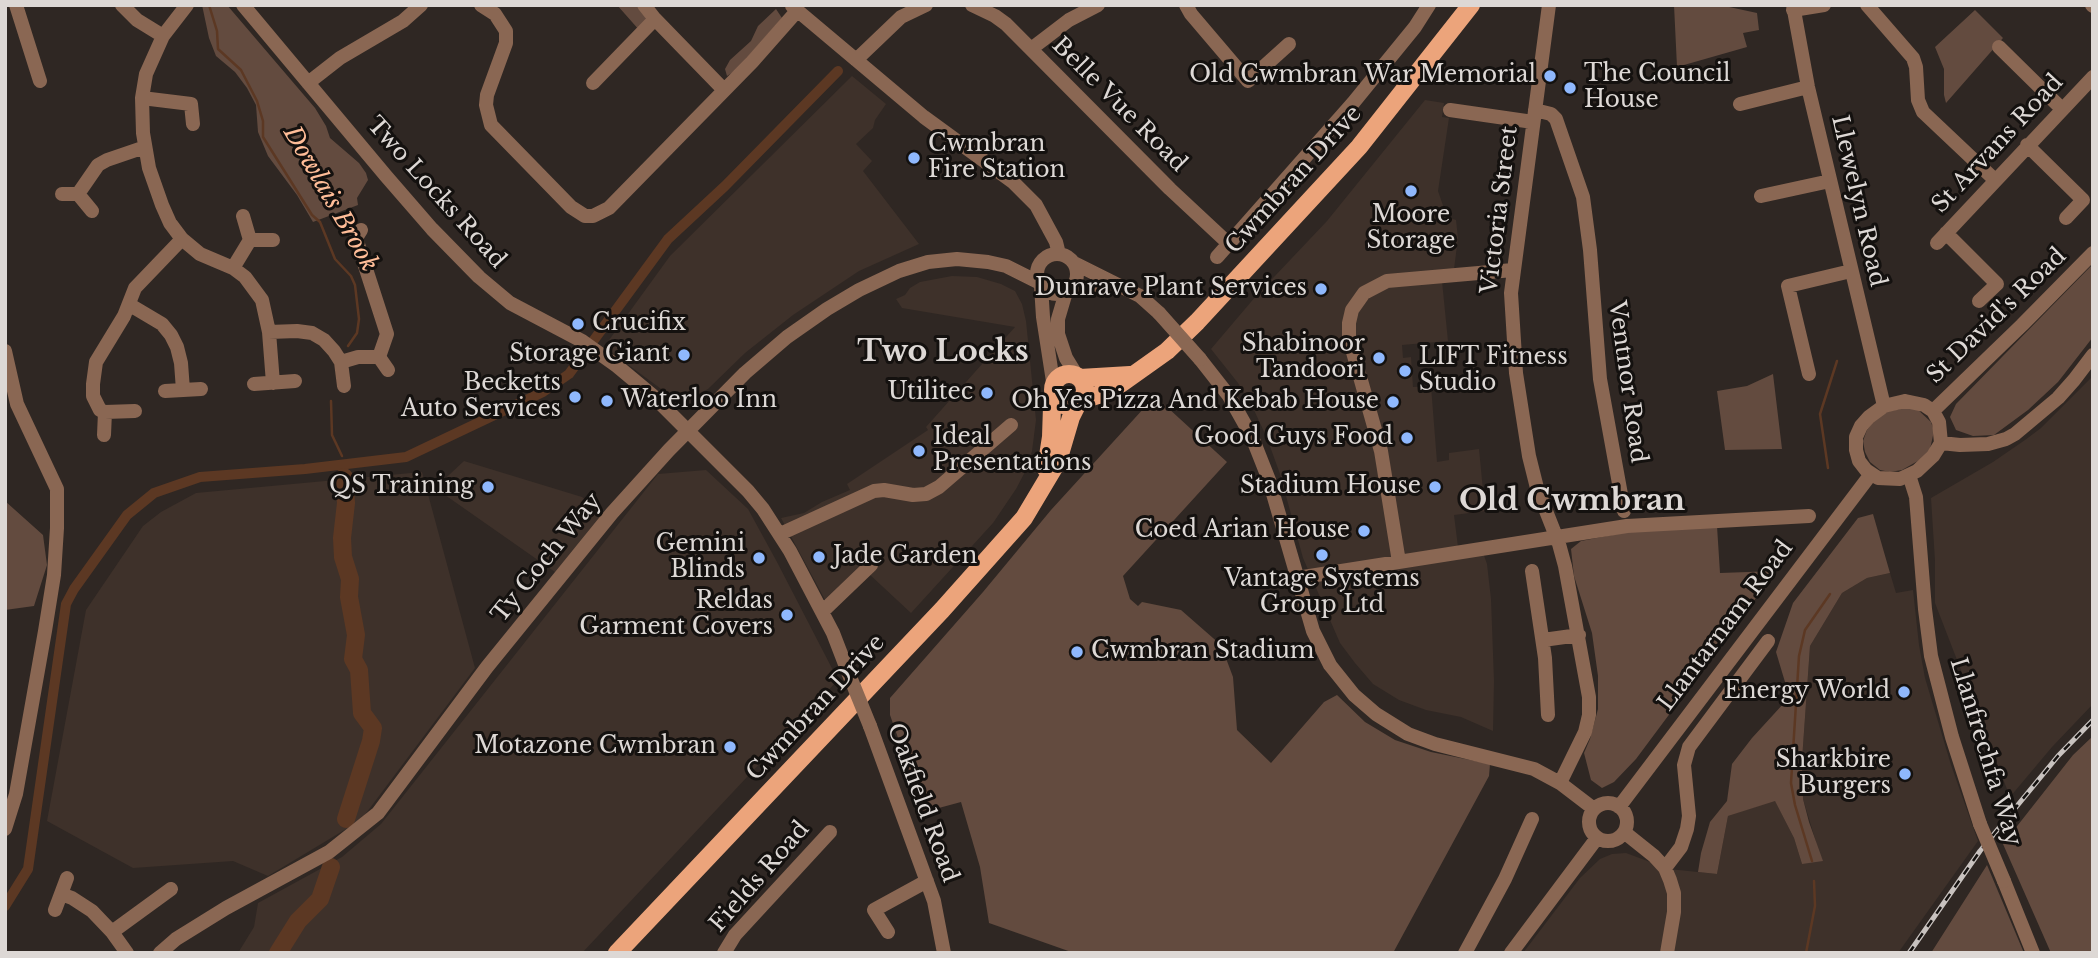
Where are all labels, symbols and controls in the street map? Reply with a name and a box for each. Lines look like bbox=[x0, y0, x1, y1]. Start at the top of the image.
street label: Belle Vue Road bbox=[1046, 32, 1192, 178]
place label: The Council House bbox=[1584, 61, 1730, 115]
place label: Old Cwmbran War Memorial bbox=[1189, 62, 1536, 90]
marker: Old Cwmbran War Memorial bbox=[1542, 68, 1558, 84]
street label: St Arvans Road bbox=[1927, 69, 2069, 219]
marker: The Council House bbox=[1562, 80, 1578, 96]
street label: Cwmbran Drive bbox=[1220, 100, 1368, 260]
street label: Two Locks Road bbox=[361, 112, 511, 274]
street label: Llewelyn Road bbox=[1825, 113, 1891, 289]
water label: Dowlais Brook bbox=[277, 121, 383, 277]
street label: Victoria Street bbox=[1476, 124, 1524, 296]
place label: Cwmbran Fire Station bbox=[928, 131, 1065, 185]
marker: Cwmbran Fire Station bbox=[906, 150, 922, 166]
marker: Moore Storage bbox=[1403, 183, 1419, 199]
place label: Moore Storage bbox=[1366, 202, 1456, 256]
street label: St David's Road bbox=[1922, 243, 2072, 389]
place label: Dunrave Plant Services bbox=[1035, 275, 1307, 303]
marker: Dunrave Plant Services bbox=[1313, 281, 1329, 297]
street label: Ventnor Road bbox=[1602, 299, 1652, 465]
place label: Crucifix bbox=[592, 310, 686, 338]
marker: Crucifix bbox=[570, 316, 586, 332]
place label: Shabinoor Tandoori bbox=[1242, 331, 1365, 385]
district label: Two Locks bbox=[857, 335, 1029, 371]
place label: Storage Giant bbox=[509, 341, 670, 369]
place label: LIFT Fitness Studio bbox=[1419, 344, 1568, 398]
marker: Storage Giant bbox=[676, 347, 692, 363]
marker: Shabinoor Tandoori bbox=[1371, 350, 1387, 366]
marker: LIFT Fitness Studio bbox=[1397, 363, 1413, 379]
place label: Becketts Auto Services bbox=[401, 370, 561, 424]
place label: Utilitec bbox=[888, 379, 973, 407]
marker: Utilitec bbox=[979, 385, 995, 401]
place label: Waterloo Inn bbox=[621, 387, 777, 415]
place label: Oh Yes Pizza And Kebab House bbox=[1011, 388, 1379, 416]
marker: Becketts Auto Services bbox=[567, 389, 583, 405]
marker: Waterloo Inn bbox=[599, 393, 615, 409]
marker: Oh Yes Pizza And Kebab House bbox=[1385, 394, 1401, 410]
place label: Ideal Presentations bbox=[933, 424, 1091, 478]
place label: Good Guys Food bbox=[1194, 424, 1393, 452]
marker: Good Guys Food bbox=[1399, 430, 1415, 446]
marker: Ideal Presentations bbox=[911, 443, 927, 459]
place label: QS Training bbox=[329, 473, 474, 501]
place label: Stadium House bbox=[1240, 473, 1421, 501]
marker: QS Training bbox=[480, 479, 496, 495]
marker: Stadium House bbox=[1427, 479, 1443, 495]
district label: Old Cwmbran bbox=[1459, 484, 1685, 520]
street label: Ty Coch Way bbox=[486, 488, 608, 628]
place label: Coed Arian House bbox=[1135, 517, 1350, 545]
marker: Coed Arian House bbox=[1356, 523, 1372, 539]
place label: Gemini Blinds bbox=[656, 531, 745, 585]
street label: Llantarnam Road bbox=[1653, 535, 1799, 717]
place label: Jade Garden bbox=[833, 543, 977, 571]
marker: Vantage Systems Group Ltd bbox=[1314, 547, 1330, 563]
marker: Jade Garden bbox=[811, 549, 827, 565]
marker: Gemini Blinds bbox=[751, 550, 767, 566]
place label: Vantage Systems Group Ltd bbox=[1224, 566, 1420, 620]
place label: Reldas Garment Covers bbox=[579, 588, 773, 642]
marker: Reldas Garment Covers bbox=[779, 607, 795, 623]
street label: Cwmbran Drive bbox=[741, 629, 891, 787]
place label: Cwmbran Stadium bbox=[1091, 638, 1315, 666]
marker: Cwmbran Stadium bbox=[1069, 644, 1085, 660]
street label: Llanfrechfa Way bbox=[1943, 655, 2027, 849]
place label: Energy World bbox=[1724, 678, 1890, 706]
marker: Energy World bbox=[1896, 684, 1912, 700]
street label: Oakfield Road bbox=[880, 720, 964, 886]
place label: Motazone Cwmbran bbox=[474, 733, 716, 761]
marker: Motazone Cwmbran bbox=[722, 739, 738, 755]
place label: Sharkbire Burgers bbox=[1776, 747, 1891, 801]
marker: Sharkbire Burgers bbox=[1897, 766, 1913, 782]
street label: Fields Road bbox=[704, 816, 816, 938]

